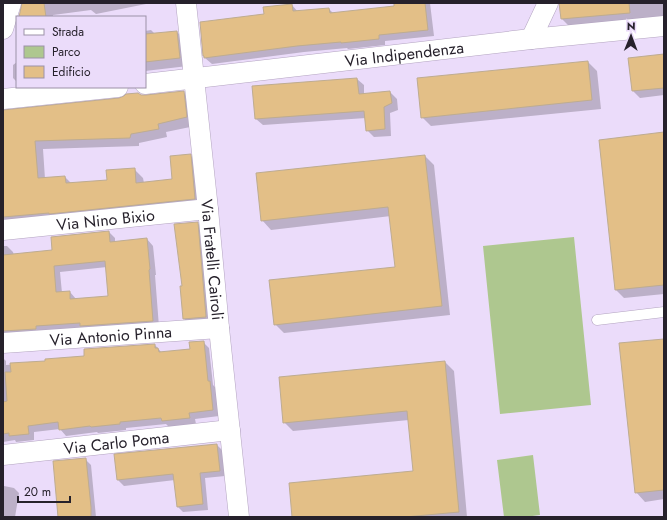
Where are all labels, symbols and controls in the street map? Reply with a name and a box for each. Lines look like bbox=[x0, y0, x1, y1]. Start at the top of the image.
legend bbox=[16, 16, 146, 88]
north arrow bbox=[611, 16, 651, 56]
text: N bbox=[627, 18, 636, 34]
text: Strada bbox=[52, 23, 84, 41]
street label: Via Indipendenza bbox=[344, 36, 465, 73]
text: Parco bbox=[52, 43, 81, 61]
text: Edificio bbox=[52, 63, 91, 81]
street label: Via Fratelli Cairoli bbox=[195, 198, 229, 321]
street label: Via Nino Bixio bbox=[55, 204, 156, 236]
street label: Via Antonio Pinna bbox=[49, 320, 173, 352]
street label: Via Carlo Poma bbox=[62, 426, 170, 460]
scale bar bbox=[18, 478, 70, 504]
text: 20 m bbox=[24, 483, 51, 501]

